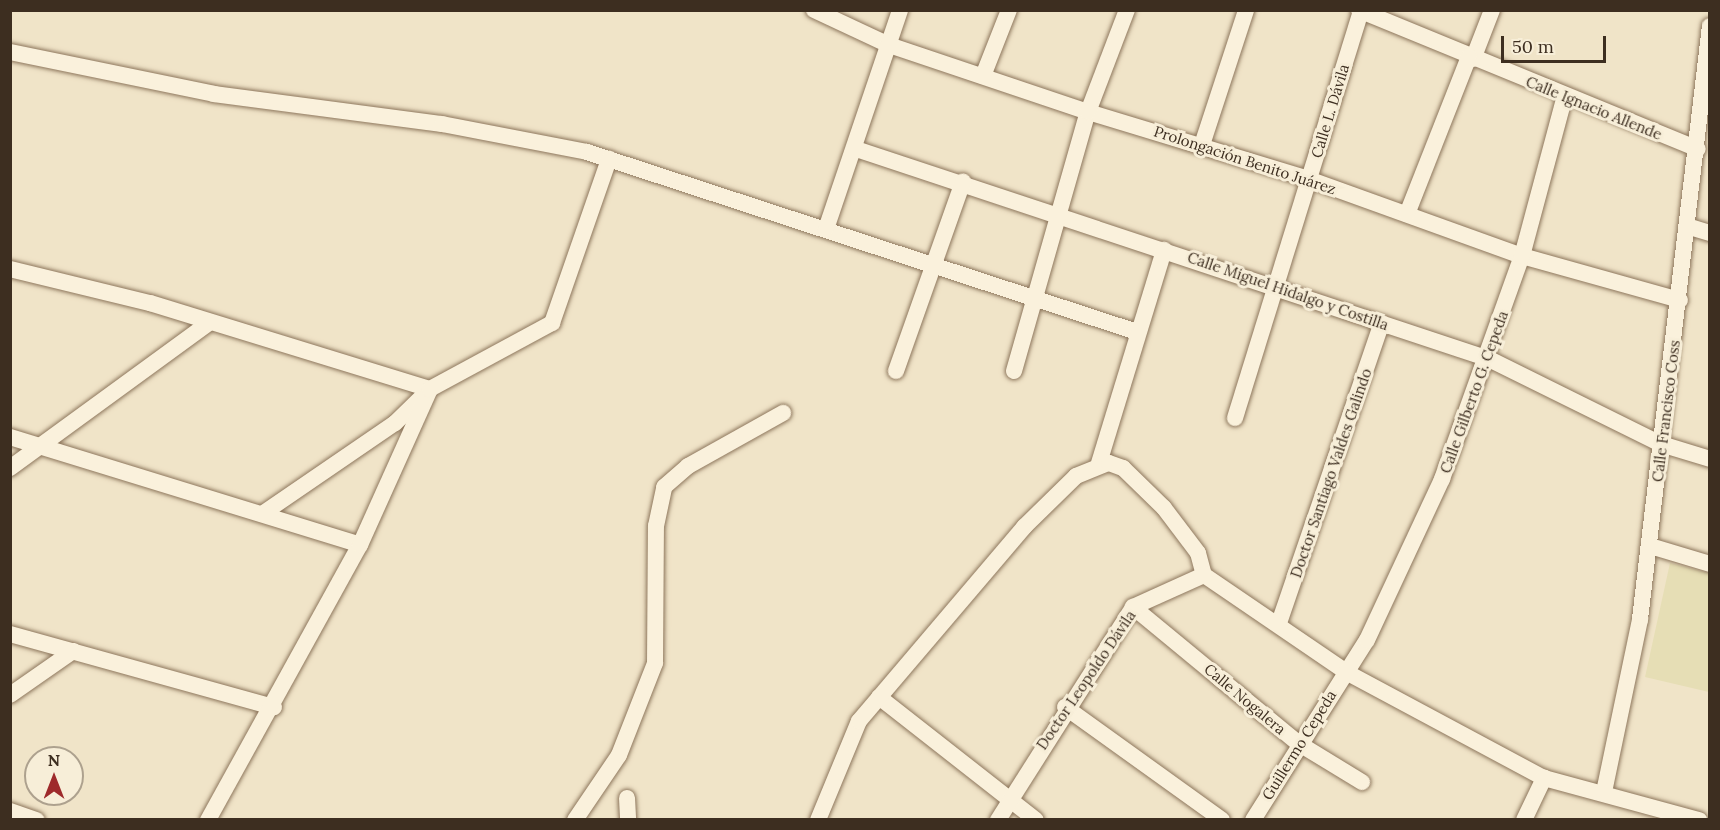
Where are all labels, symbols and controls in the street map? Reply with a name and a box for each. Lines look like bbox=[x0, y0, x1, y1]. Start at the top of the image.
scale bar bbox=[1504, 24, 1609, 62]
text: 50 m bbox=[1512, 35, 1554, 58]
street label: Calle L. Dávila bbox=[1307, 62, 1353, 160]
street label: Calle Ignacio Allende bbox=[1523, 72, 1665, 144]
street label: Prolongación Benito Juárez bbox=[1152, 122, 1338, 198]
street label: Calle Miguel Hidalgo y Costilla bbox=[1185, 248, 1391, 334]
street label: Calle Gilberto G. Cepeda bbox=[1436, 308, 1512, 476]
street label: Calle Francisco Coss bbox=[1648, 339, 1684, 483]
street label: Doctor Santiago Valdes Galindo bbox=[1287, 366, 1375, 580]
street label: Doctor Leopoldo Dávila bbox=[1033, 607, 1139, 753]
street label: Calle Nogalera bbox=[1201, 660, 1289, 738]
street label: Guillermo Cepeda bbox=[1258, 687, 1340, 803]
north arrow bbox=[24, 746, 84, 806]
text: N bbox=[48, 750, 60, 770]

